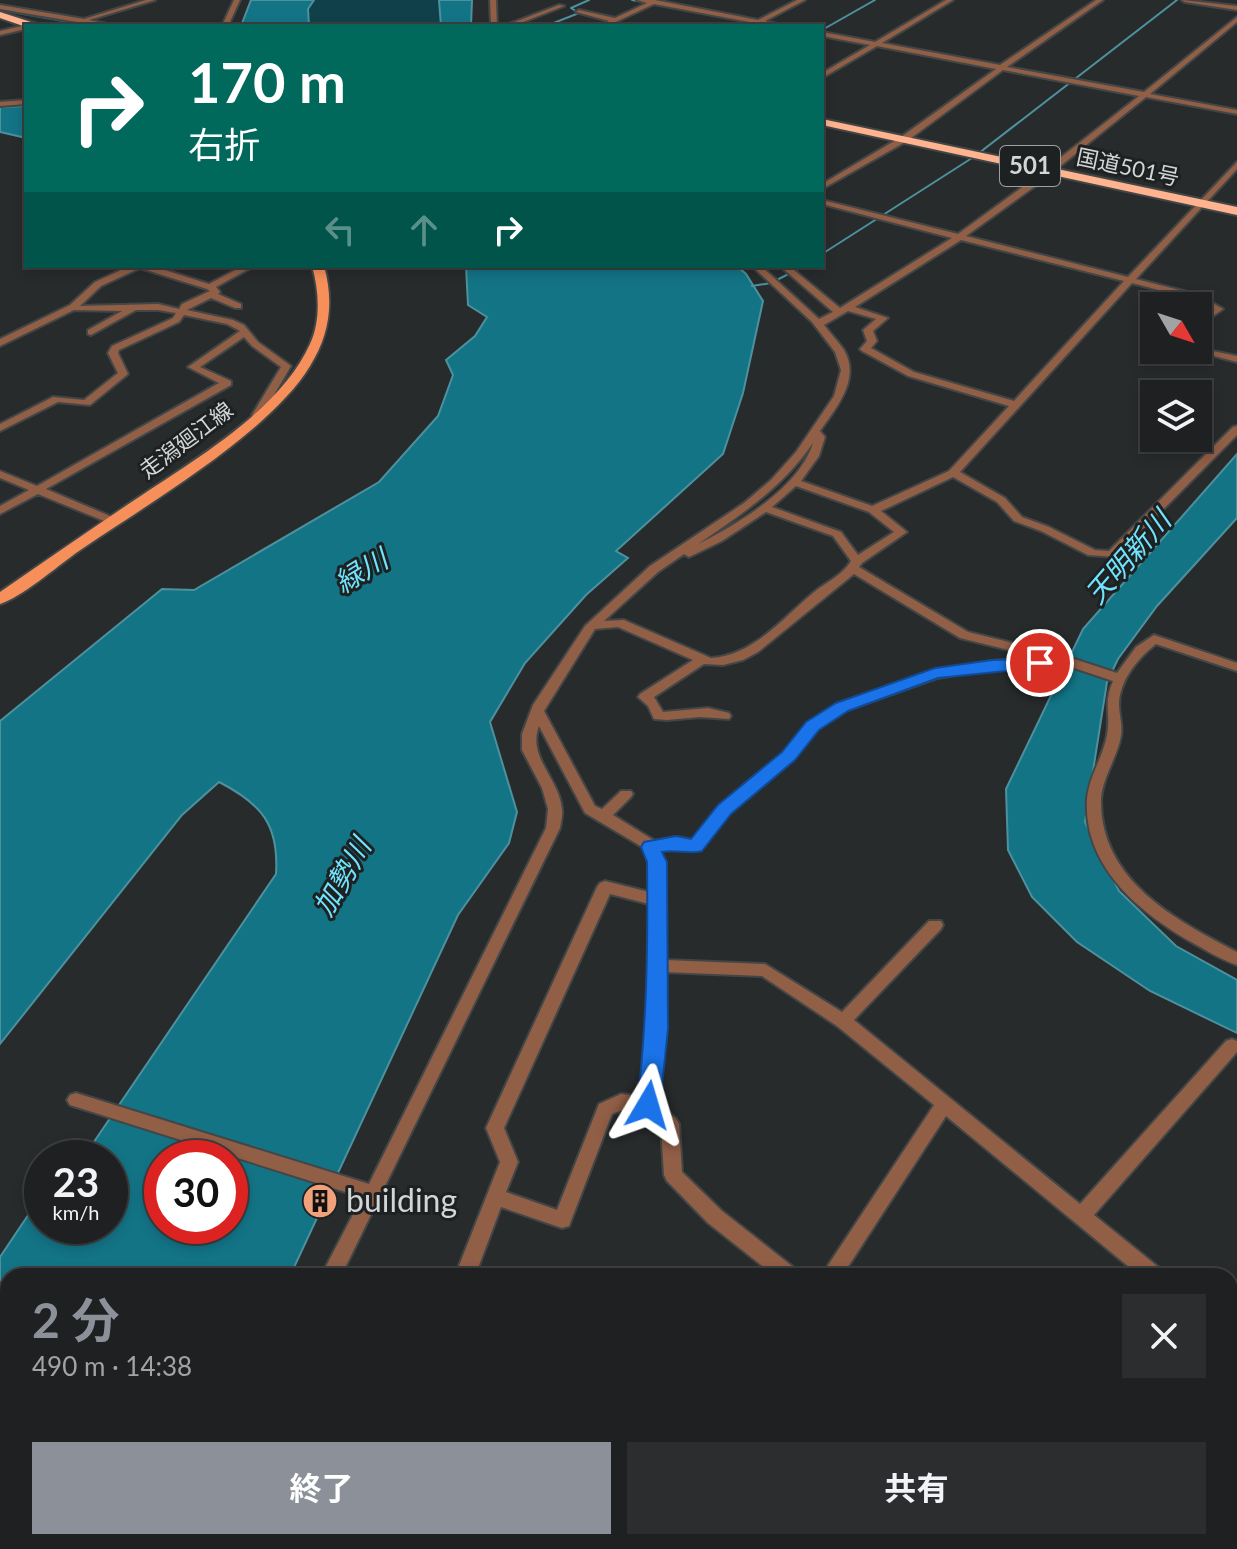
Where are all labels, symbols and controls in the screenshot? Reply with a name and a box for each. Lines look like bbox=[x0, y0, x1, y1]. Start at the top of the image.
text: 170 m bbox=[188, 48, 346, 115]
icon: right bbox=[56, 56, 160, 160]
text: 右折 bbox=[188, 122, 260, 166]
street label: 国道501号 bbox=[1074, 142, 1182, 191]
road number: 501 bbox=[1000, 146, 1060, 186]
icon: left bbox=[318, 208, 362, 252]
icon: ahead bbox=[402, 208, 446, 252]
icon: right bbox=[486, 208, 530, 252]
north arrow bbox=[1140, 292, 1212, 364]
map controls bbox=[1140, 292, 1212, 452]
button: layers bbox=[1140, 380, 1212, 452]
street label: 走潟廻江線 bbox=[134, 396, 238, 483]
water label: 天明新川 bbox=[1078, 501, 1179, 610]
water label: 緑川 bbox=[328, 540, 396, 599]
pin bbox=[1006, 629, 1074, 697]
icon: arrive bbox=[1018, 641, 1062, 685]
water label: 加勢川 bbox=[305, 829, 378, 921]
position arrow bbox=[606, 1063, 690, 1147]
speed limit sign: 30 bbox=[144, 1140, 248, 1244]
text: 23 bbox=[53, 1158, 99, 1206]
place label: building bbox=[346, 1180, 457, 1219]
building icon: building bbox=[301, 1182, 339, 1220]
text: km/h bbox=[53, 1200, 99, 1224]
text: 2 分 bbox=[32, 1291, 120, 1348]
button: close bbox=[1122, 1294, 1206, 1378]
text: 490 m · 14:38 bbox=[32, 1350, 192, 1382]
button: 終了 bbox=[32, 1442, 611, 1534]
button: 共有 bbox=[627, 1442, 1206, 1534]

